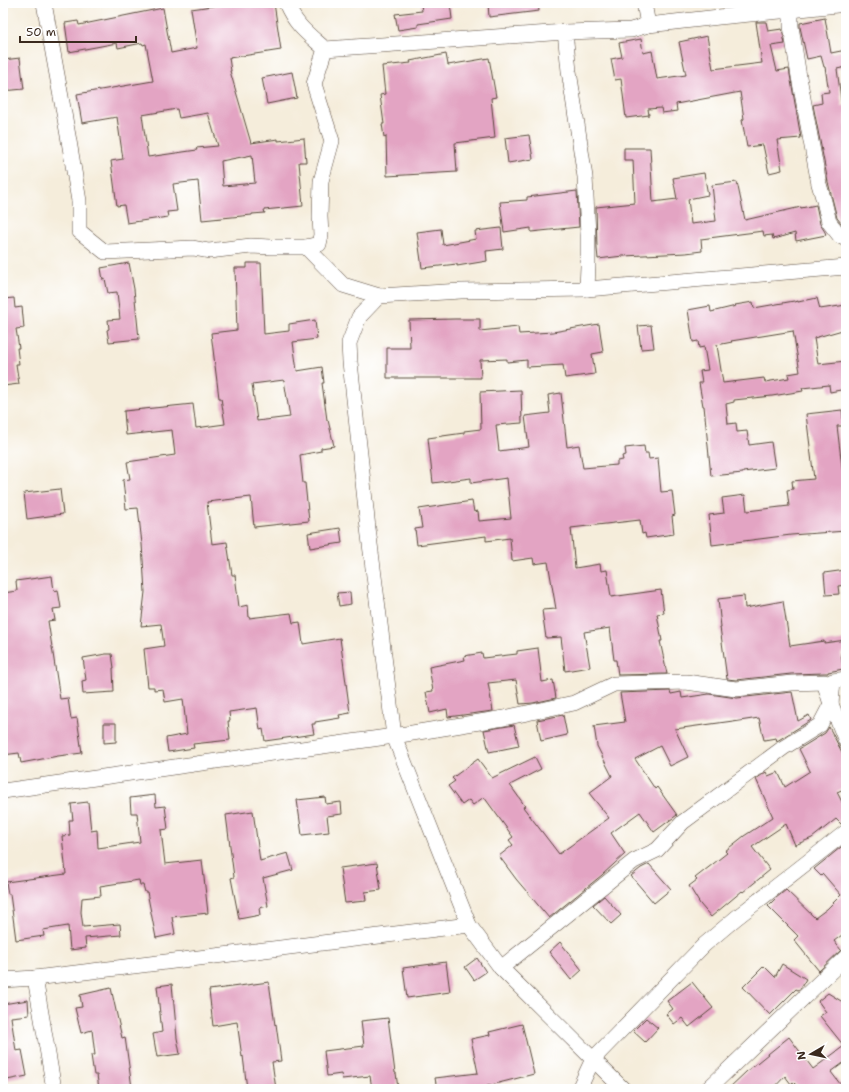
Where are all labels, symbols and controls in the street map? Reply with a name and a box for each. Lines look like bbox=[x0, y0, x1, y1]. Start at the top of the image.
scale bar bbox=[20, 18, 136, 44]
text: 50 m bbox=[26, 24, 56, 40]
north arrow bbox=[791, 1034, 831, 1074]
text: N bbox=[793, 1050, 810, 1061]

